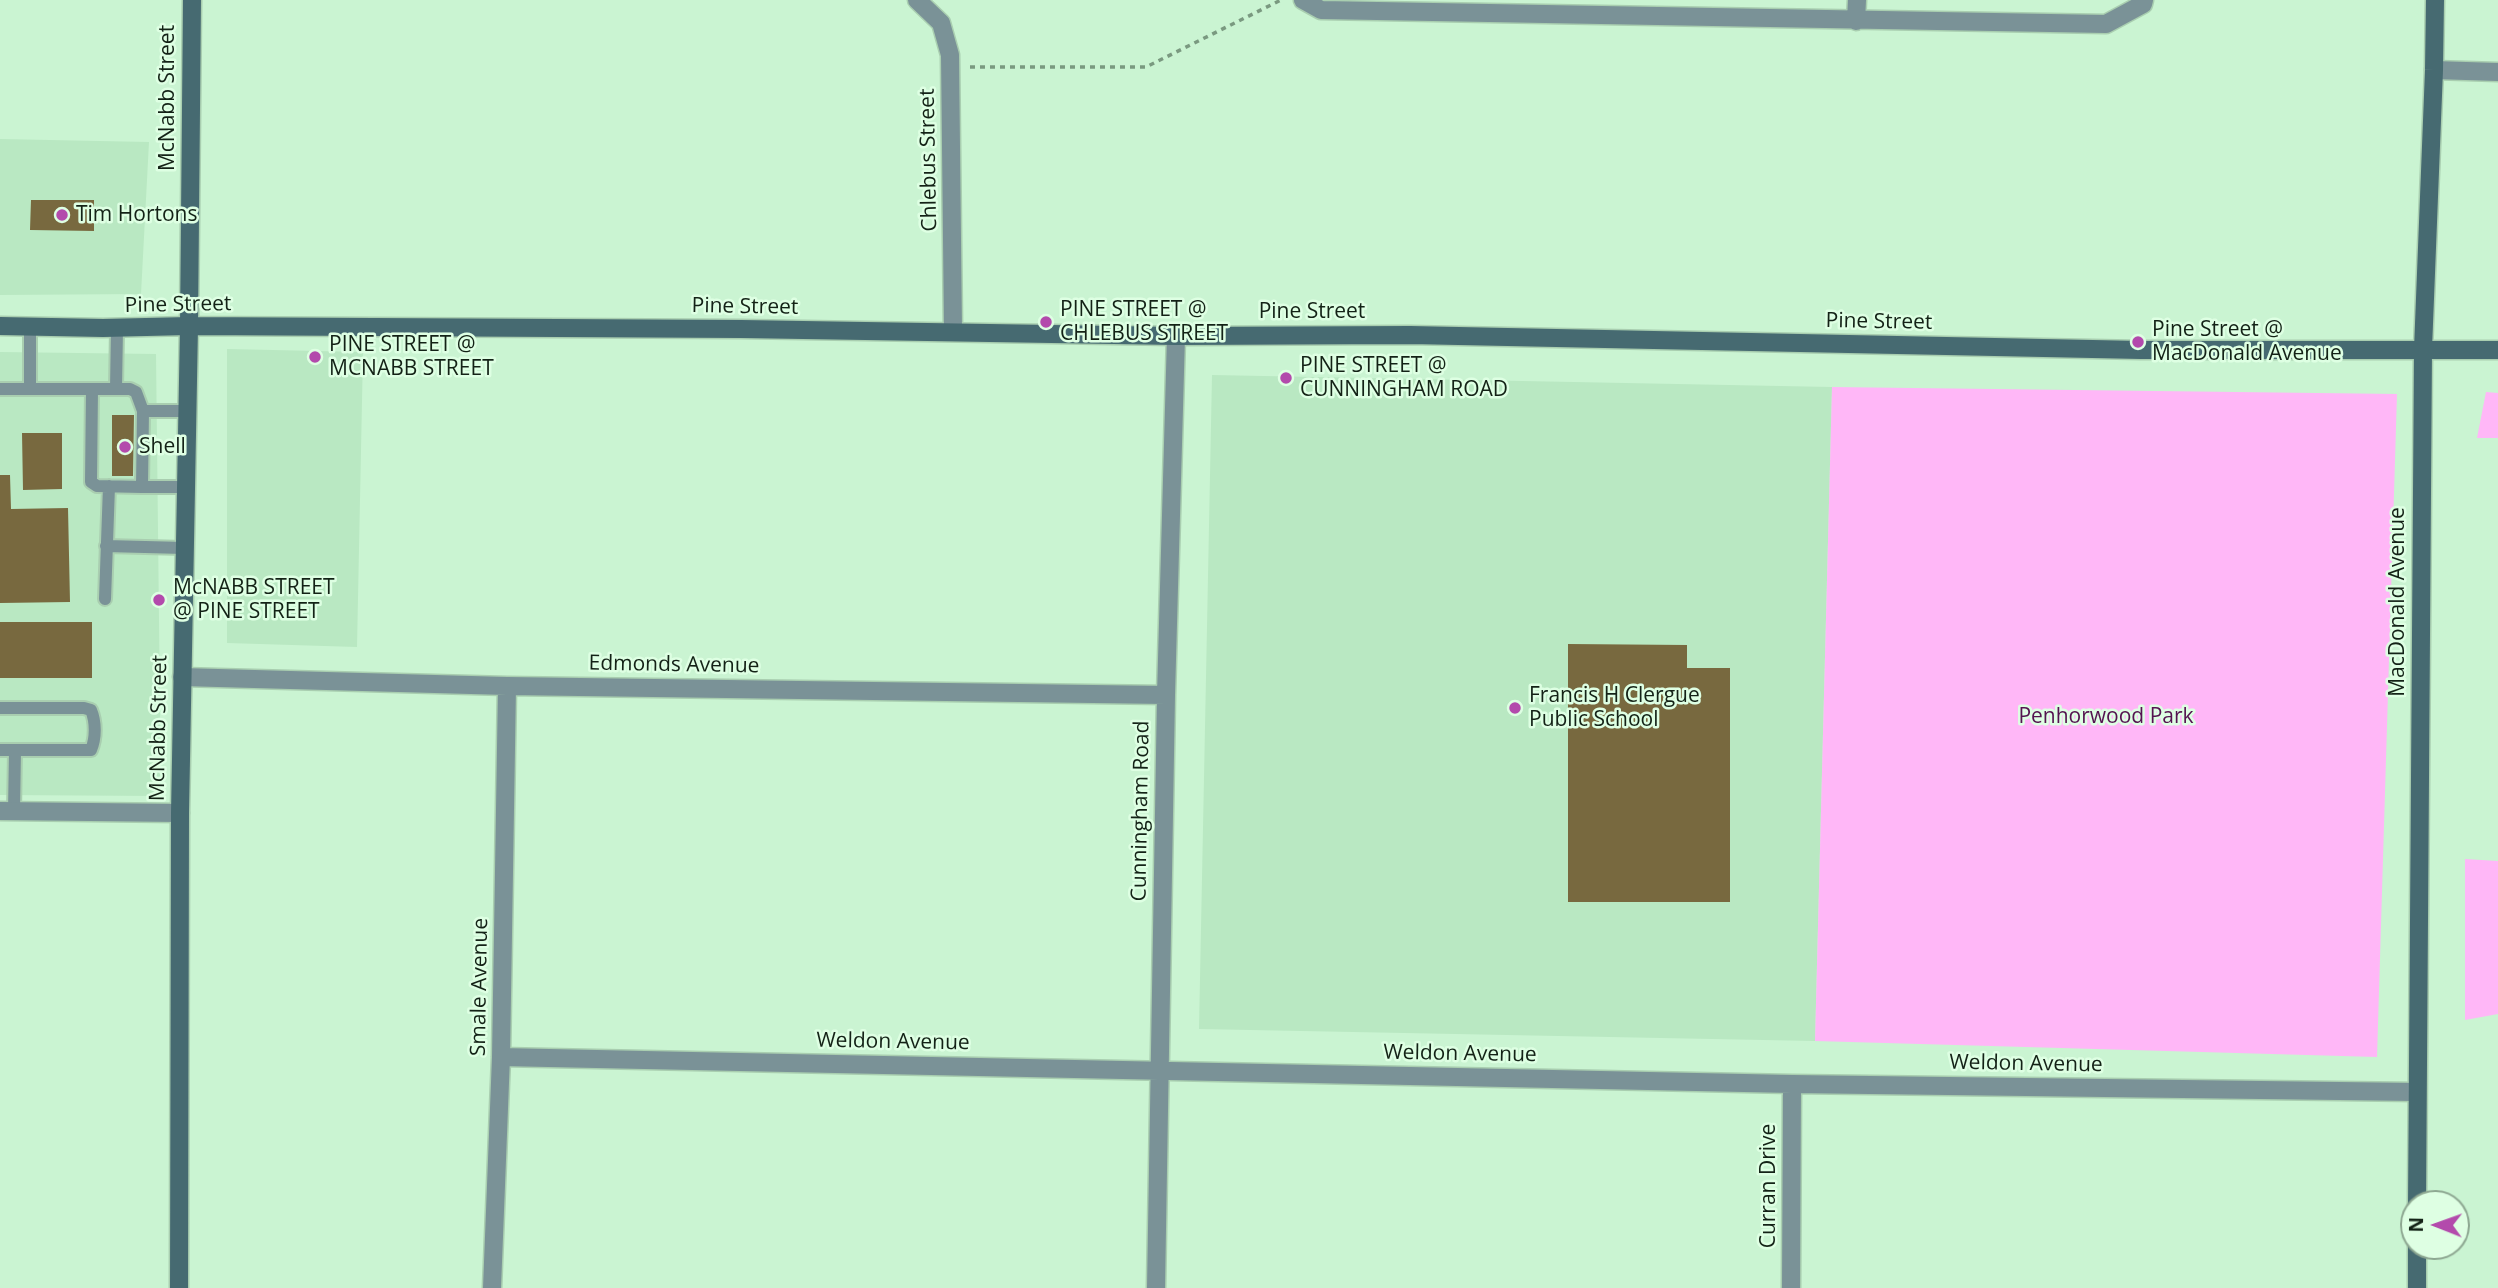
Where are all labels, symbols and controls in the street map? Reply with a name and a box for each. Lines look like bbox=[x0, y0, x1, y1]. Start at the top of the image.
street label: McNabb Street bbox=[155, 25, 181, 171]
street label: Chlebus Street bbox=[915, 88, 943, 232]
place label: Tim Hortons bbox=[76, 202, 197, 228]
marker: Tim Hortons bbox=[54, 207, 70, 223]
street label: Pine Street bbox=[124, 291, 232, 319]
street label: Pine Street bbox=[691, 293, 799, 321]
place label: PINE STREET @ CHLEBUS STREET bbox=[1060, 297, 1228, 347]
street label: Pine Street bbox=[1259, 299, 1365, 325]
street label: Pine Street bbox=[1825, 308, 1933, 336]
marker: PINE STREET @ CHLEBUS STREET bbox=[1038, 314, 1054, 330]
place label: Pine Street @ MacDonald Avenue bbox=[2152, 317, 2342, 367]
place label: PINE STREET @ MCNABB STREET bbox=[329, 332, 494, 382]
marker: Pine Street @ MacDonald Avenue bbox=[2130, 334, 2146, 350]
marker: PINE STREET @ MCNABB STREET bbox=[307, 349, 323, 365]
place label: PINE STREET @ CUNNINGHAM ROAD bbox=[1300, 353, 1508, 403]
marker: PINE STREET @ CUNNINGHAM ROAD bbox=[1278, 370, 1294, 386]
place label: Shell bbox=[139, 434, 186, 460]
marker: Shell bbox=[117, 439, 133, 455]
street label: MacDonald Avenue bbox=[2385, 507, 2411, 697]
place label: McNABB STREET @ PINE STREET bbox=[173, 575, 335, 625]
marker: McNABB STREET @ PINE STREET bbox=[151, 592, 167, 608]
street label: Edmonds Avenue bbox=[588, 651, 760, 679]
street label: McNabb Street bbox=[145, 655, 173, 801]
place label: Francis H Clergue Public School bbox=[1529, 683, 1700, 733]
marker: Francis H Clergue Public School bbox=[1507, 700, 1523, 716]
park label: Penhorwood Park bbox=[2018, 704, 2194, 730]
street label: Cunningham Road bbox=[1127, 720, 1155, 902]
street label: Smale Avenue bbox=[466, 918, 494, 1056]
street label: Weldon Avenue bbox=[816, 1028, 970, 1056]
street label: Weldon Avenue bbox=[1383, 1040, 1537, 1068]
street label: Weldon Avenue bbox=[1949, 1050, 2103, 1078]
street label: Curran Drive bbox=[1756, 1124, 1782, 1248]
north arrow bbox=[2400, 1190, 2470, 1260]
text: N bbox=[2403, 1217, 2429, 1233]

